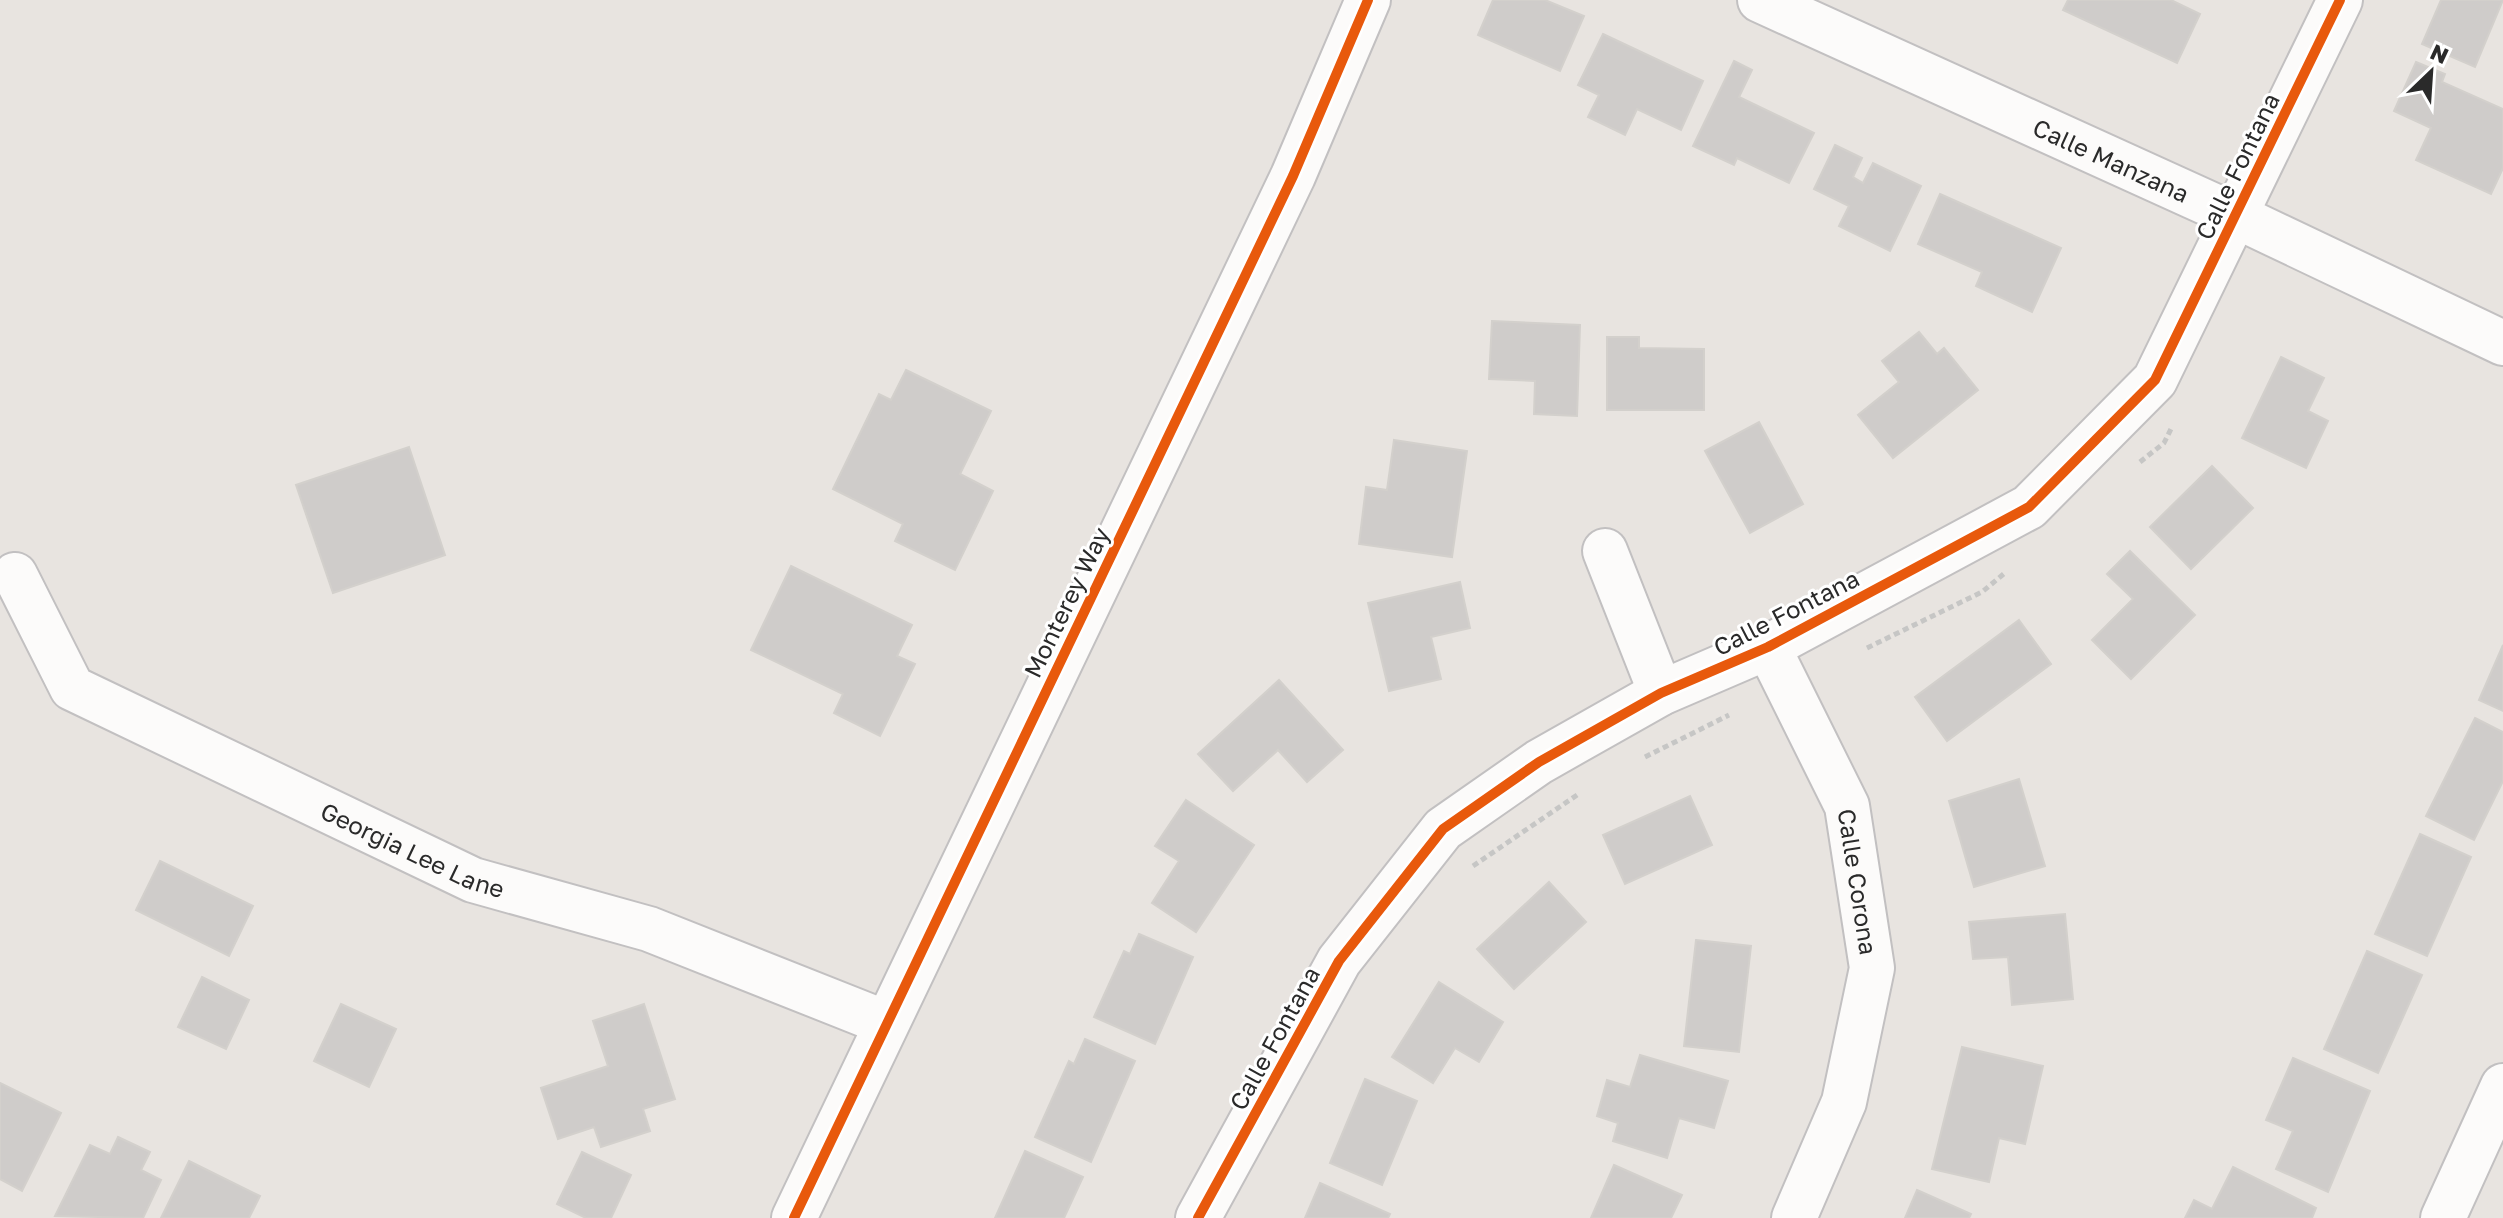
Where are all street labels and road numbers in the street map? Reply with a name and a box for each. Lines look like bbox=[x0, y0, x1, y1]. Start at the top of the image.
street label: Calle Fontana bbox=[2189, 88, 2285, 244]
street label: Calle Manzana bbox=[2029, 112, 2194, 207]
street label: Monterey Way bbox=[1017, 522, 1115, 682]
street label: Calle Fontana bbox=[1708, 563, 1864, 661]
street label: Georgia Lee Lane bbox=[317, 795, 508, 903]
street label: Calle Corona bbox=[1833, 806, 1884, 957]
street label: Calle Fontana bbox=[1223, 961, 1325, 1115]

